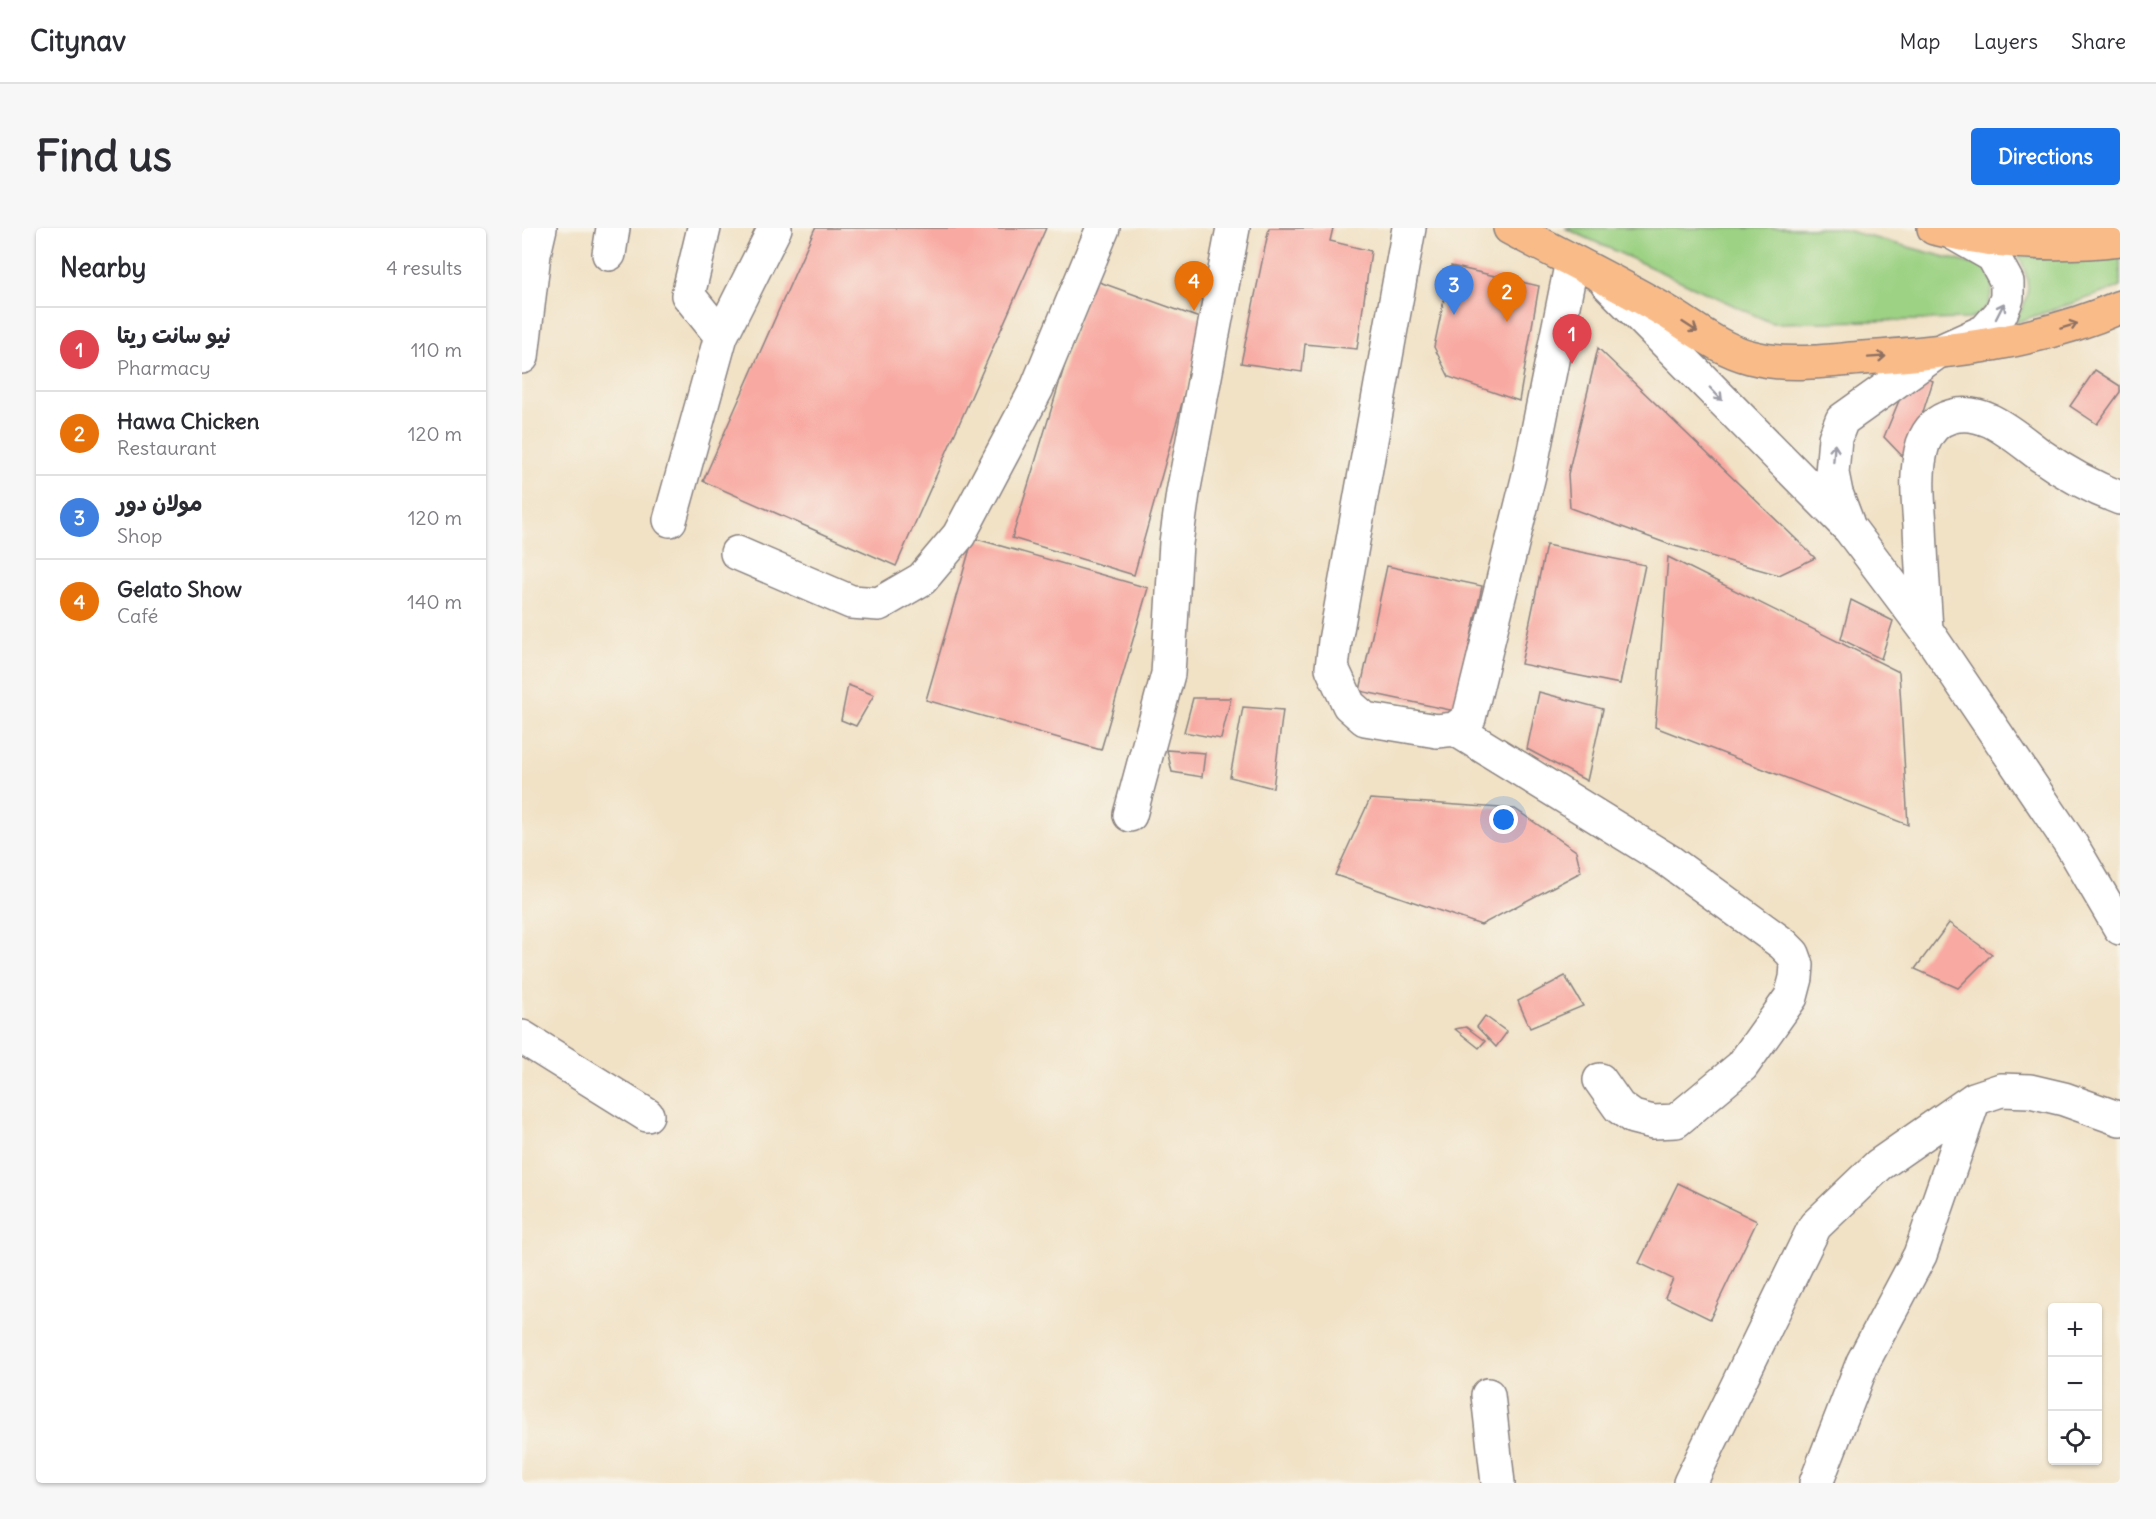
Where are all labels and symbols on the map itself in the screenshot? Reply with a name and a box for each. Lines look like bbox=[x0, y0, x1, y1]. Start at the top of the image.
pin: 4 bbox=[1174, 262, 1214, 311]
pin: 3 bbox=[1434, 266, 1474, 315]
pin: 2 bbox=[1488, 272, 1526, 322]
one-way arrow bbox=[1995, 302, 2007, 320]
pin: 1 bbox=[1552, 314, 1592, 364]
one-way arrow bbox=[2059, 320, 2078, 331]
one-way arrow bbox=[1681, 322, 1698, 334]
one-way arrow bbox=[1866, 351, 1886, 362]
one-way arrow bbox=[1709, 387, 1723, 402]
one-way arrow bbox=[1828, 443, 1839, 463]
your location bbox=[1489, 805, 1518, 834]

